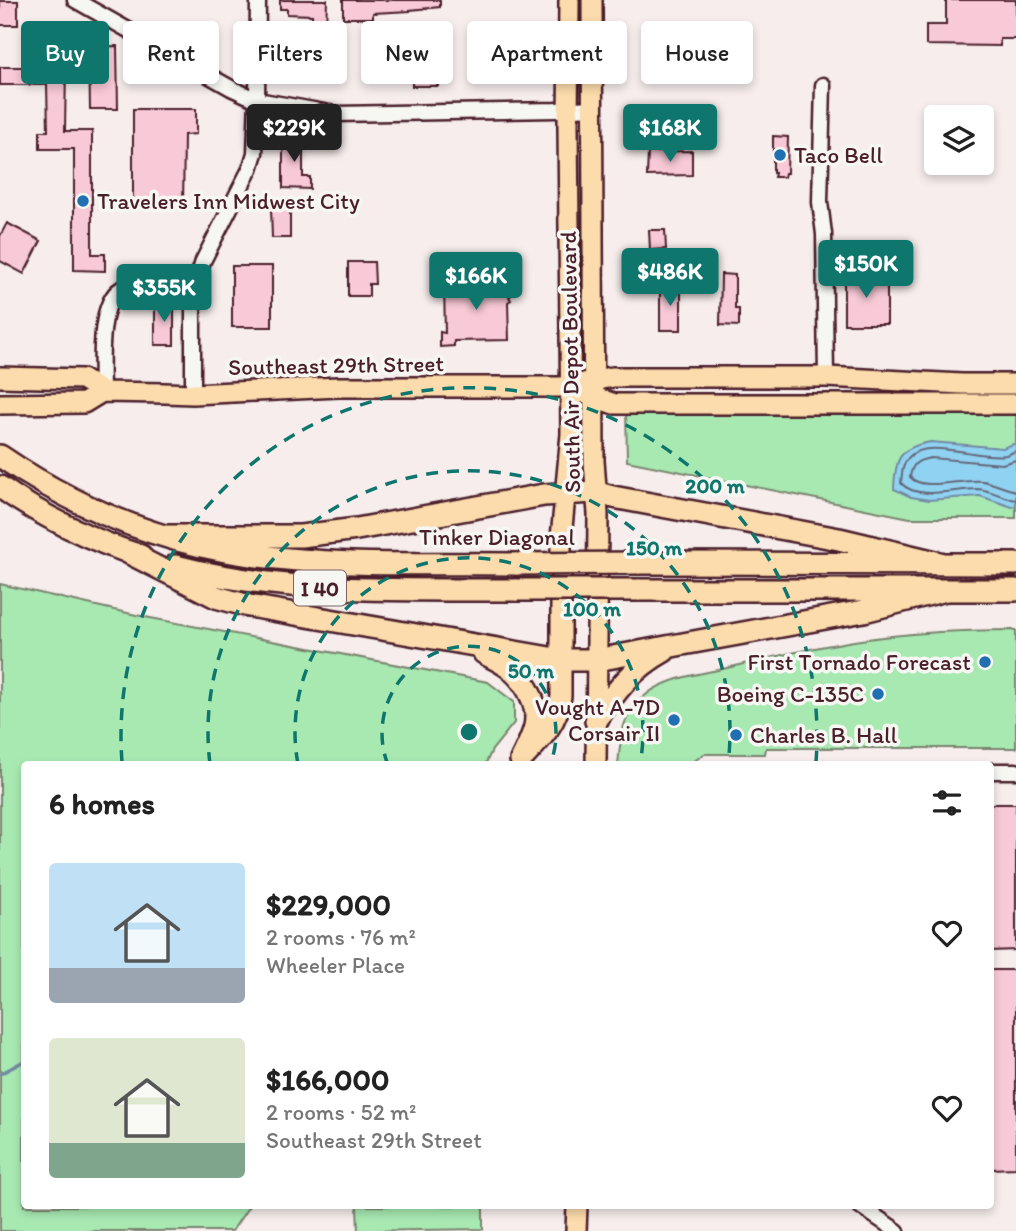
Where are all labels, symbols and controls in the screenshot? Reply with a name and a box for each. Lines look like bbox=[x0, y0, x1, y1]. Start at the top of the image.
chip: Buy bbox=[21, 21, 109, 84]
chip: Rent bbox=[123, 21, 219, 84]
chip: Filters bbox=[233, 21, 347, 84]
chip: New bbox=[361, 21, 453, 84]
chip: Apartment bbox=[467, 21, 627, 84]
chip: House bbox=[641, 21, 753, 84]
pin: $229K bbox=[245, 104, 343, 164]
pin: $168K bbox=[621, 104, 719, 164]
map controls bbox=[924, 105, 994, 175]
button: layers bbox=[924, 105, 994, 175]
text: $229K bbox=[263, 113, 325, 141]
text: $168K bbox=[639, 113, 701, 141]
place label: Taco Bell bbox=[794, 141, 883, 169]
marker: Taco Bell bbox=[772, 147, 788, 163]
place label: Travelers Inn Midwest City bbox=[97, 187, 360, 215]
marker: Travelers Inn Midwest City bbox=[75, 193, 91, 209]
street label: South Air Depot Boulevard bbox=[554, 230, 586, 493]
pin: $150K bbox=[817, 240, 915, 300]
pin: $486K bbox=[621, 248, 719, 308]
text: $150K bbox=[834, 249, 898, 277]
pin: $166K bbox=[427, 252, 525, 312]
text: $486K bbox=[638, 257, 702, 285]
text: $166K bbox=[445, 261, 507, 289]
pin: $355K bbox=[115, 264, 213, 324]
text: $355K bbox=[132, 273, 196, 301]
street label: Southeast 29th Street bbox=[228, 349, 444, 381]
text: 200 m bbox=[685, 473, 745, 498]
street label: Tinker Diagonal bbox=[419, 523, 575, 551]
text: 150 m bbox=[626, 535, 682, 560]
road number: I 40 bbox=[294, 570, 346, 606]
text: 100 m bbox=[563, 596, 621, 621]
place label: First Tornado Forecast bbox=[748, 648, 971, 676]
marker: First Tornado Forecast bbox=[977, 654, 993, 670]
text: 50 m bbox=[508, 658, 555, 683]
place label: Boeing C-135C bbox=[717, 680, 864, 708]
marker: Boeing C-135C bbox=[870, 686, 886, 702]
place label: Vought A-7D Corsair II bbox=[535, 693, 660, 747]
marker: Vought A-7D Corsair II bbox=[666, 712, 682, 728]
centre of rings bbox=[457, 720, 481, 744]
place label: Charles B. Hall bbox=[750, 721, 898, 749]
marker: Charles B. Hall bbox=[728, 727, 744, 743]
icon: filters bbox=[928, 784, 966, 822]
text: 6 homes bbox=[49, 785, 155, 822]
text: $229,000 bbox=[266, 886, 391, 923]
icon: home bbox=[105, 891, 189, 975]
icon: heart bbox=[928, 914, 966, 952]
text: 2 rooms · 76 m² bbox=[266, 923, 416, 951]
text: Wheeler Place bbox=[266, 951, 405, 979]
text: $166,000 bbox=[266, 1061, 389, 1098]
icon: home bbox=[105, 1066, 189, 1150]
icon: heart bbox=[928, 1089, 966, 1127]
text: 2 rooms · 52 m² bbox=[266, 1098, 416, 1126]
text: Southeast 29th Street bbox=[266, 1126, 482, 1154]

